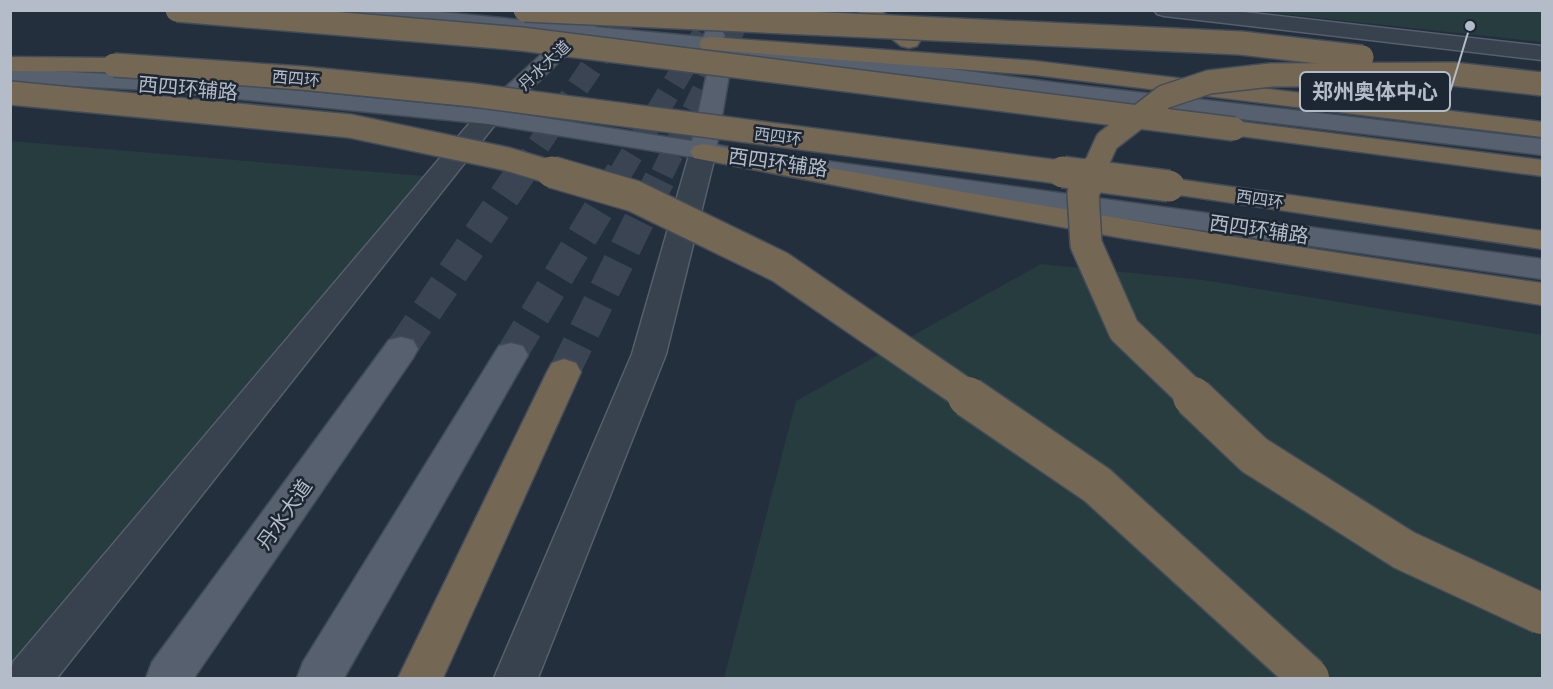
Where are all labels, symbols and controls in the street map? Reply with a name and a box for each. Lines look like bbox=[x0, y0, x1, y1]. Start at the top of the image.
street label: 丹水大道 bbox=[513, 35, 575, 95]
street label: 西四环 bbox=[271, 65, 321, 91]
street label: 西四环辅路 bbox=[137, 70, 239, 106]
callout: 郑州奥体中心 bbox=[1300, 72, 1450, 111]
text: 郑州奥体中心 bbox=[1312, 77, 1438, 106]
street label: 西四环 bbox=[753, 122, 803, 150]
street label: 西四环辅路 bbox=[727, 142, 829, 182]
street label: 西四环 bbox=[1235, 185, 1285, 213]
street label: 西四环辅路 bbox=[1208, 209, 1310, 249]
street label: 丹水大道 bbox=[250, 473, 318, 555]

